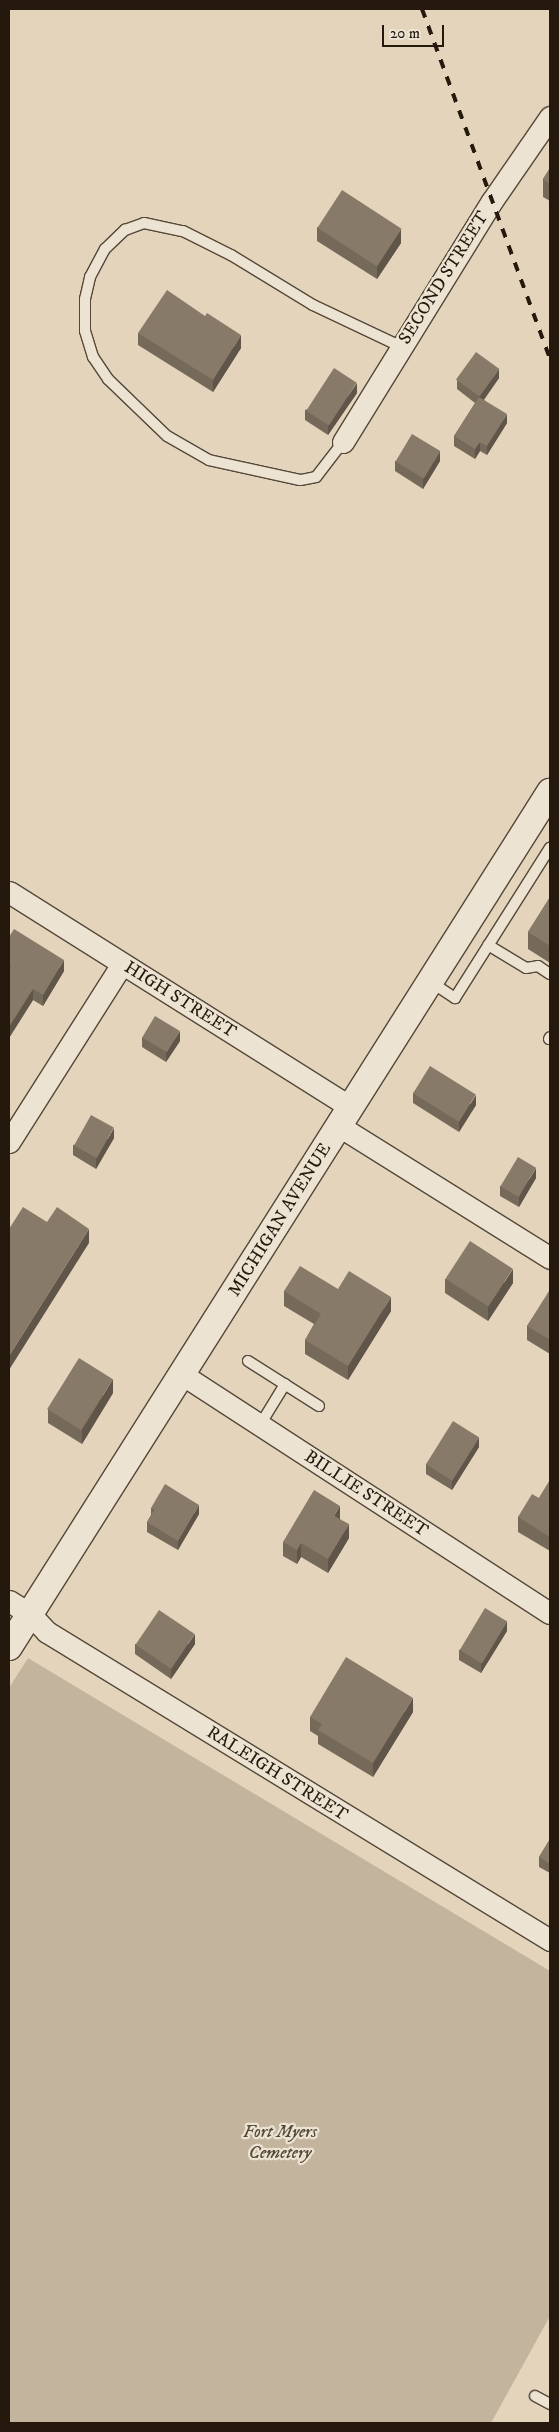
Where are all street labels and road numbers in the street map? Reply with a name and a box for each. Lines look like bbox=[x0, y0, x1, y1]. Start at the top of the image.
street label: SECOND STREET bbox=[394, 207, 494, 349]
street label: HIGH STREET bbox=[120, 957, 240, 1043]
street label: MICHIGAN AVENUE bbox=[224, 1139, 336, 1301]
street label: BILLIE STREET bbox=[300, 1446, 432, 1542]
street label: RALEIGH STREET bbox=[203, 1722, 351, 1826]

